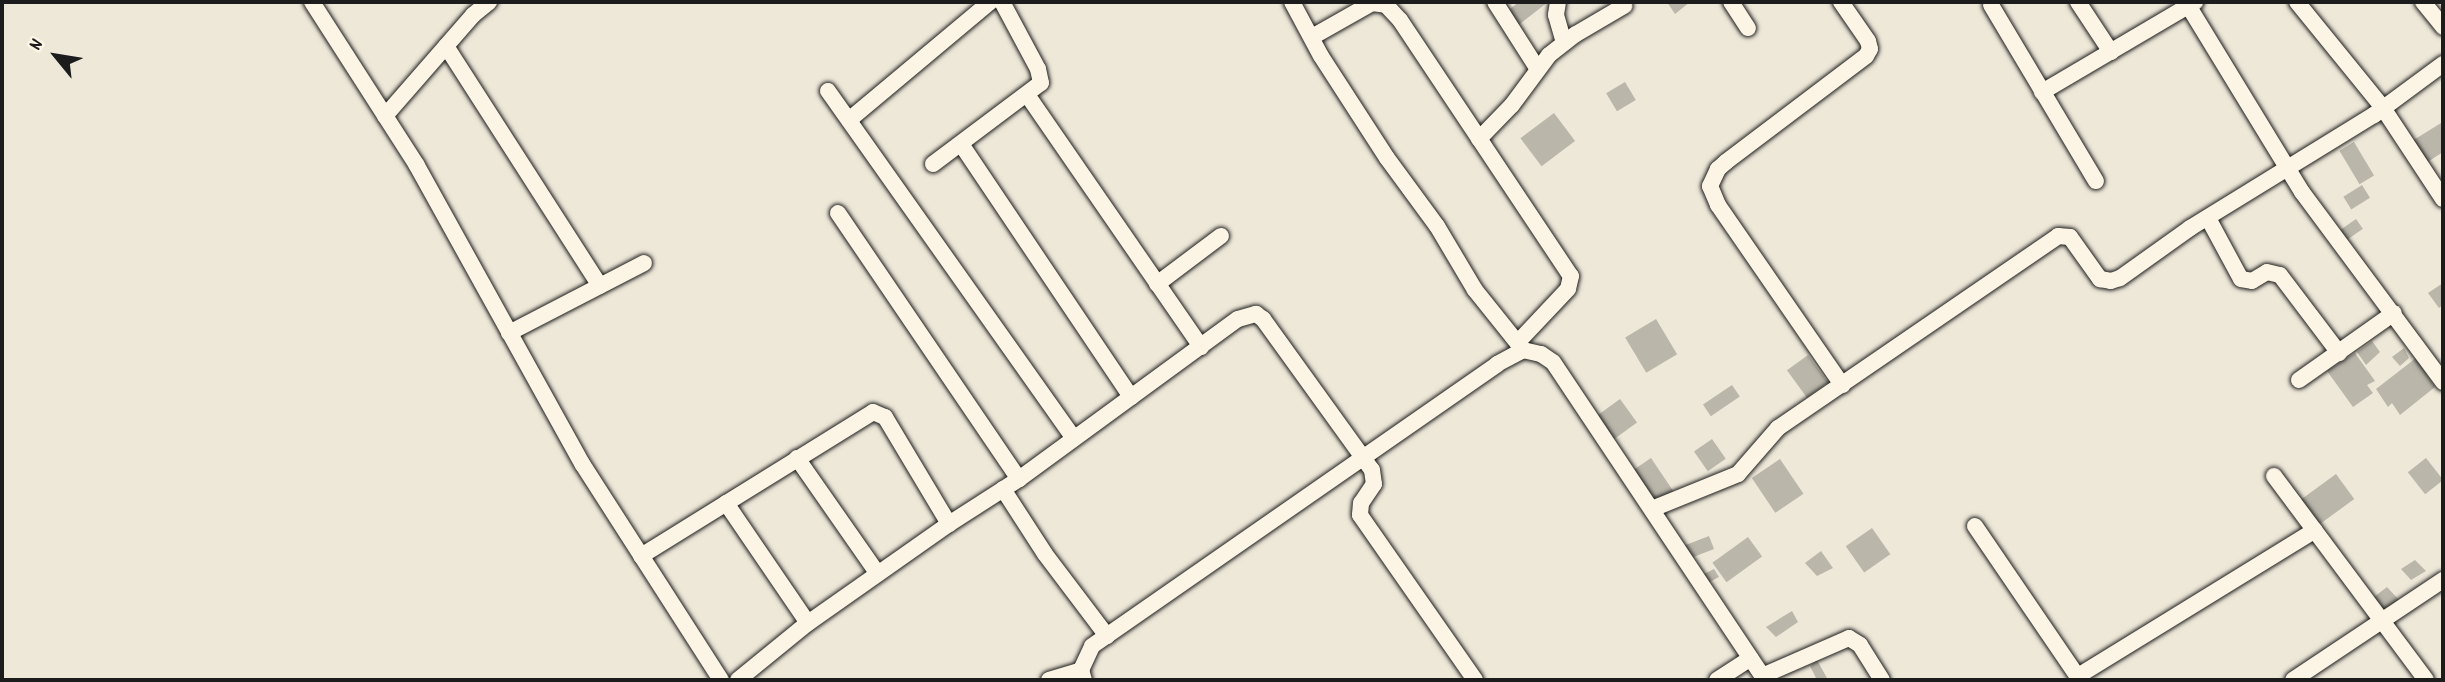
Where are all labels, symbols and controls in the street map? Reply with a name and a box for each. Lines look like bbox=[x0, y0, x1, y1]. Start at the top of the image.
north arrow bbox=[21, 21, 91, 91]
text: N bbox=[23, 34, 51, 56]

